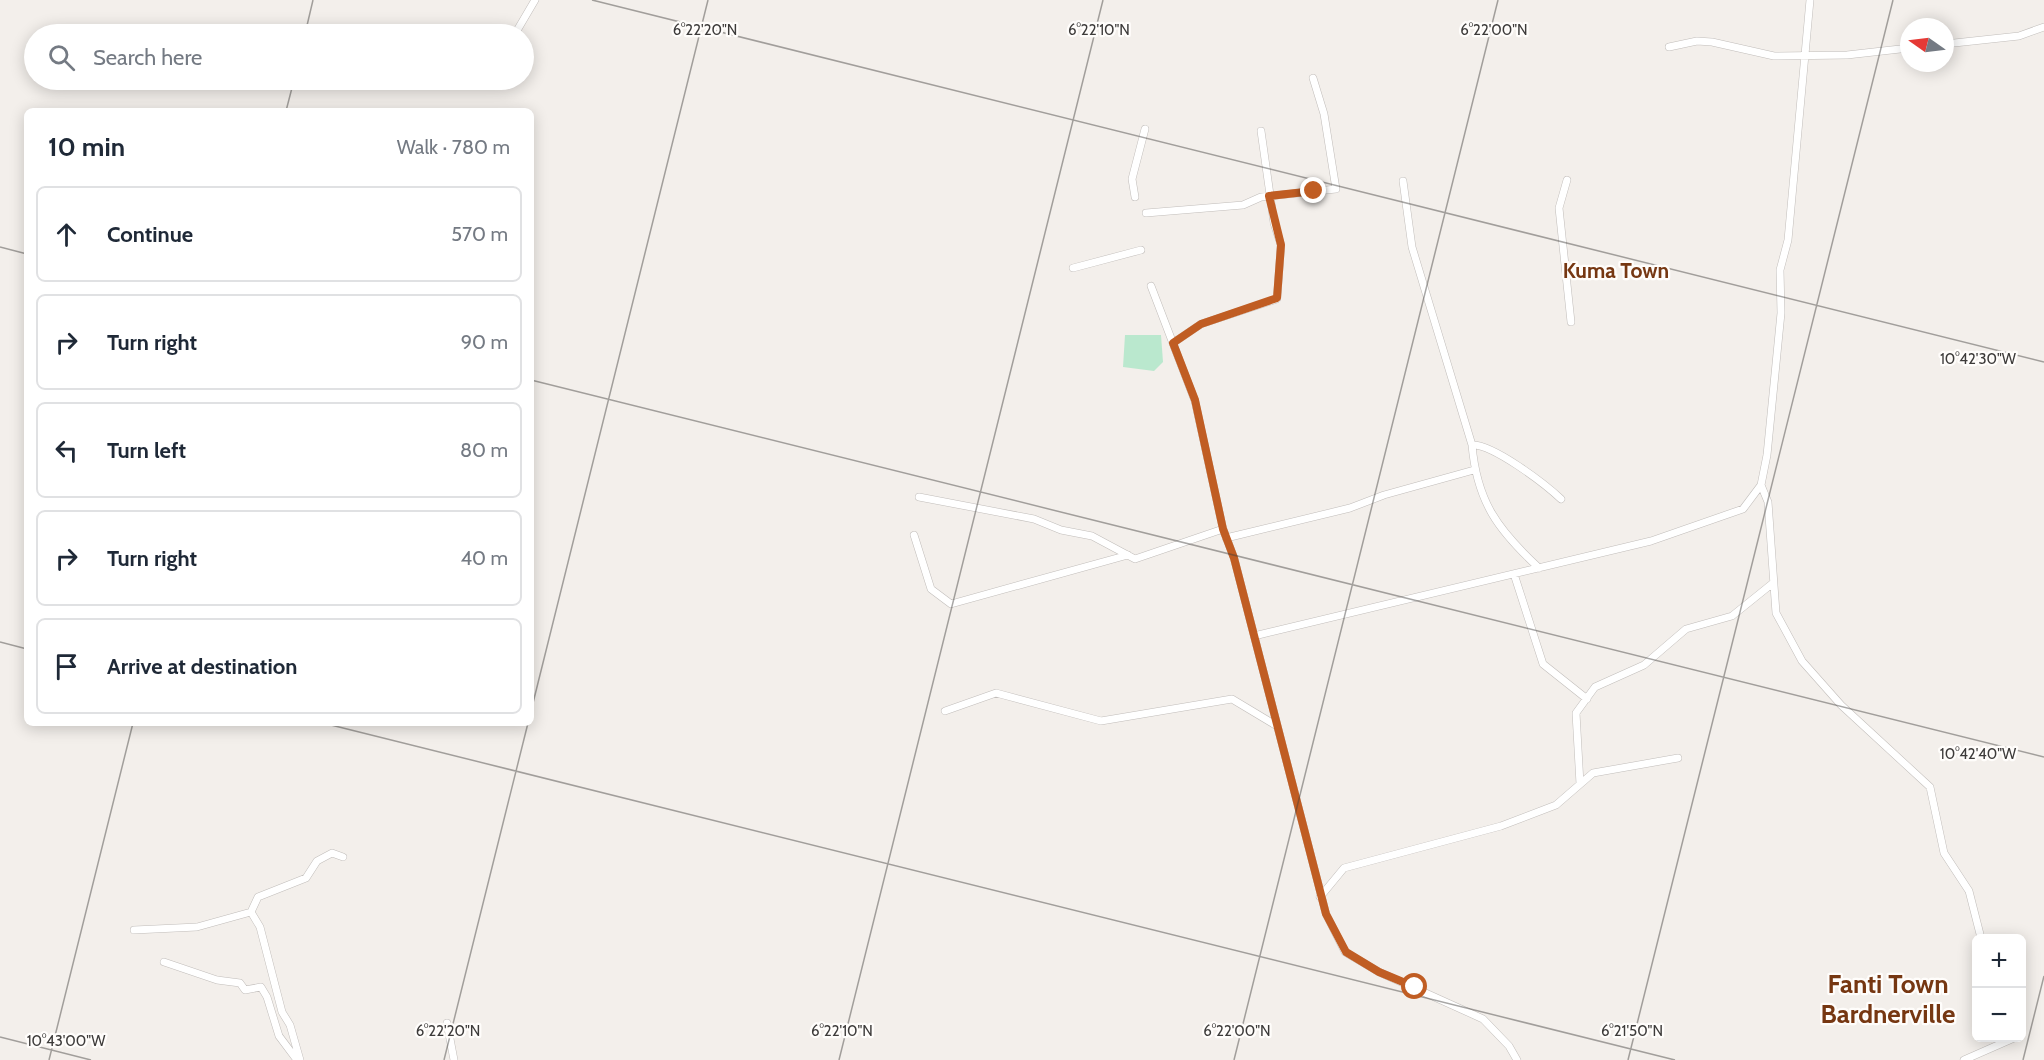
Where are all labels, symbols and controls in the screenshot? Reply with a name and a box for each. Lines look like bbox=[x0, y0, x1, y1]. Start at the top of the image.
north arrow bbox=[1900, 18, 1954, 72]
text: 6°22'20"N bbox=[673, 21, 737, 39]
text: 6°22'10"N bbox=[1068, 21, 1130, 39]
text: 6°22'00"N bbox=[1460, 21, 1528, 39]
search box bbox=[24, 24, 534, 90]
icon: search bbox=[45, 41, 78, 74]
text: Search here bbox=[93, 44, 202, 71]
text: 10 min bbox=[48, 131, 125, 163]
text: Walk · 780 m bbox=[397, 135, 510, 159]
route end bbox=[1300, 177, 1326, 203]
icon: ahead bbox=[50, 218, 83, 251]
text: Continue bbox=[107, 221, 193, 248]
text: 570 m bbox=[451, 222, 508, 246]
district label: Kuma Town bbox=[1563, 258, 1669, 283]
icon: right bbox=[50, 326, 83, 359]
text: Turn right bbox=[107, 329, 197, 356]
text: 90 m bbox=[461, 330, 508, 354]
text: 10°42'30"W bbox=[1940, 350, 2017, 368]
icon: left bbox=[50, 434, 83, 467]
text: Turn left bbox=[107, 437, 186, 464]
text: 80 m bbox=[460, 438, 508, 462]
icon: right bbox=[50, 542, 83, 575]
text: Turn right bbox=[107, 545, 197, 572]
text: 40 m bbox=[460, 546, 508, 570]
icon: arrive bbox=[50, 650, 83, 683]
text: Arrive at destination bbox=[107, 653, 297, 680]
text: 10°42'40"W bbox=[1940, 745, 2017, 763]
map controls bbox=[1972, 934, 2026, 1042]
button: + bbox=[1972, 934, 2026, 988]
district label: Fanti Town Bardnerville bbox=[1821, 968, 1955, 1030]
route start bbox=[1401, 973, 1427, 999]
button: − bbox=[1972, 988, 2026, 1042]
text: 6°22'20"N bbox=[416, 1022, 480, 1040]
text: 6°22'10"N bbox=[811, 1022, 873, 1040]
text: 6°22'00"N bbox=[1203, 1022, 1271, 1040]
text: 6°21'50"N bbox=[1601, 1022, 1663, 1040]
text: 10°43'00"W bbox=[27, 1032, 106, 1050]

